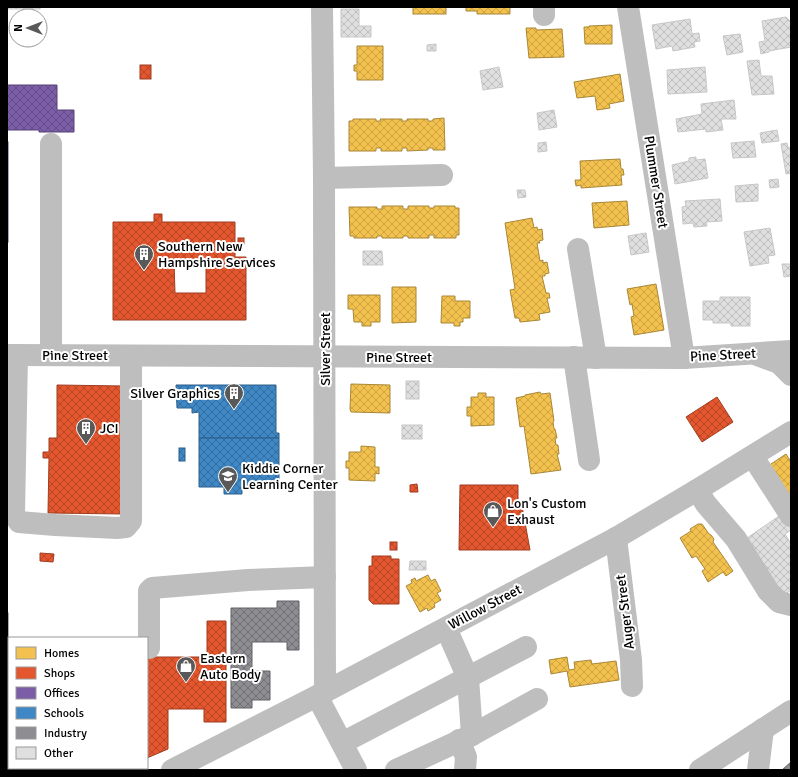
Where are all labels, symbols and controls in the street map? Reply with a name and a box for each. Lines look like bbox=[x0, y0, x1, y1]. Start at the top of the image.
north arrow bbox=[8, 8, 48, 48]
text: N bbox=[12, 24, 25, 32]
street label: Plummer Street bbox=[640, 134, 672, 230]
place label: Southern New Hampshire Services bbox=[158, 238, 276, 271]
building icon: Southern New Hampshire Services bbox=[133, 243, 155, 271]
street label: Silver Street bbox=[317, 312, 334, 386]
street label: Pine Street bbox=[690, 345, 756, 365]
street label: Pine Street bbox=[42, 347, 108, 364]
street label: Pine Street bbox=[366, 349, 432, 366]
building icon: Silver Graphics bbox=[223, 382, 245, 410]
place label: Silver Graphics bbox=[130, 385, 220, 402]
building icon: JCI bbox=[75, 417, 97, 445]
place label: JCI bbox=[100, 420, 119, 437]
place label: Kiddie Corner Learning Center bbox=[242, 460, 339, 493]
school or university icon: Kiddie Corner Learning Center bbox=[217, 465, 239, 493]
place label: Lon's Custom Exhaust bbox=[507, 495, 586, 528]
shop icon: Lon's Custom Exhaust bbox=[482, 500, 504, 528]
street label: Auger Street bbox=[612, 574, 638, 650]
street label: Willow Street bbox=[445, 581, 525, 633]
legend bbox=[8, 637, 148, 769]
text: Homes bbox=[44, 646, 79, 661]
place label: Eastern Auto Body bbox=[200, 650, 261, 683]
shop icon: Eastern Auto Body bbox=[175, 655, 197, 683]
text: Shops bbox=[44, 666, 75, 681]
text: Offices bbox=[44, 686, 79, 701]
text: Schools bbox=[44, 706, 84, 721]
text: Industry bbox=[44, 726, 87, 741]
text: Other bbox=[44, 746, 74, 761]

